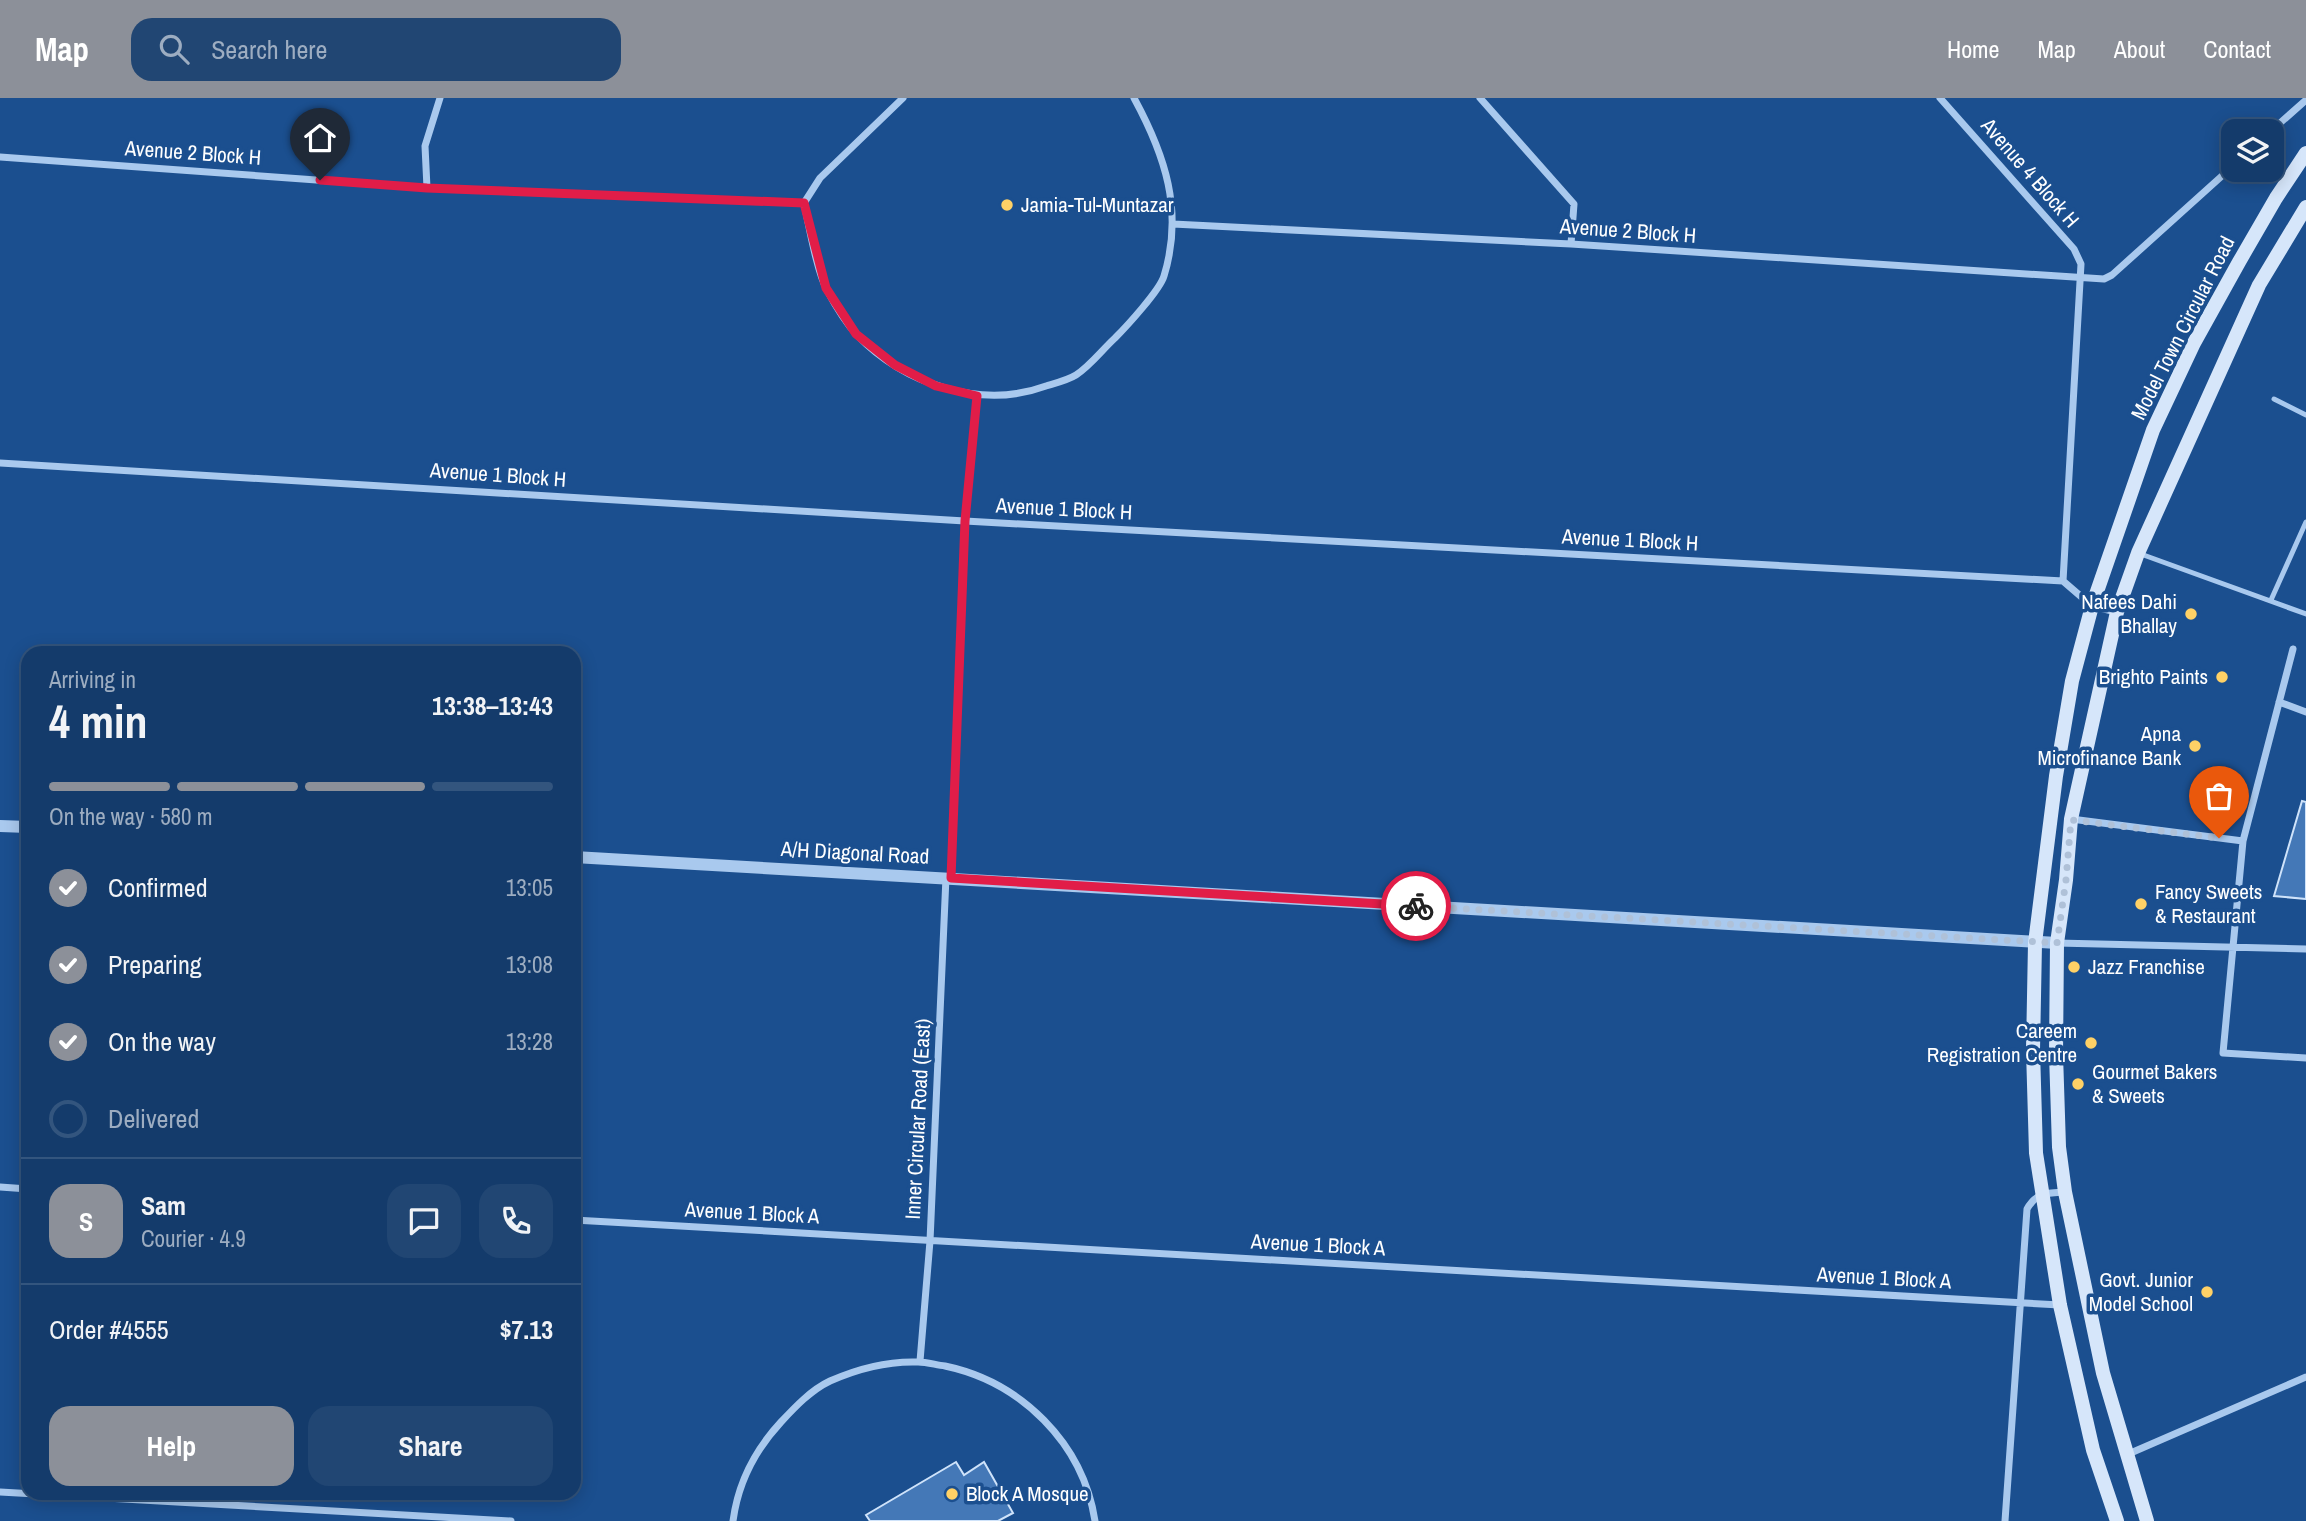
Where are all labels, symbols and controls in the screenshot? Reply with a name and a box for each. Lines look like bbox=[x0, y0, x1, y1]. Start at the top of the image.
search box bbox=[131, 18, 621, 81]
text: Map bbox=[35, 27, 89, 71]
icon: search bbox=[155, 30, 193, 68]
text: Search here bbox=[211, 32, 327, 67]
text: Home bbox=[1947, 33, 1999, 65]
text: Map bbox=[2037, 33, 2076, 65]
text: About bbox=[2114, 33, 2165, 65]
text: Contact bbox=[2203, 33, 2271, 65]
pin bbox=[290, 108, 350, 180]
street label: Avenue 4 Block H bbox=[1974, 111, 2086, 234]
icon: home bbox=[301, 119, 339, 157]
map controls bbox=[2221, 119, 2284, 182]
button: layers bbox=[2221, 119, 2284, 182]
street label: Avenue 2 Block H bbox=[123, 133, 262, 172]
place label: Jamia-Tul-Muntazar bbox=[1021, 190, 1174, 219]
marker: Jamia-Tul-Muntazar bbox=[999, 197, 1015, 213]
street label: Avenue 2 Block H bbox=[1558, 211, 1697, 250]
street label: Model Town Circular Road bbox=[2124, 231, 2241, 425]
street label: Avenue 1 Block H bbox=[428, 455, 567, 494]
street label: Avenue 1 Block H bbox=[994, 490, 1133, 527]
street label: Avenue 1 Block H bbox=[1560, 521, 1699, 558]
place label: Nafees Dahi Bhallay bbox=[2081, 587, 2177, 640]
marker: Nafees Dahi Bhallay bbox=[2183, 606, 2199, 622]
place label: Brighto Paints bbox=[2099, 662, 2208, 691]
text: Arriving in bbox=[49, 664, 136, 695]
marker: Brighto Paints bbox=[2214, 669, 2230, 685]
text: 13:38–13:43 bbox=[432, 688, 553, 723]
text: 4 min bbox=[49, 690, 148, 752]
place label: Apna Microfinance Bank bbox=[2037, 719, 2181, 772]
marker: Apna Microfinance Bank bbox=[2187, 738, 2203, 754]
pin bbox=[2189, 766, 2249, 838]
icon: bag bbox=[2200, 777, 2238, 815]
text: On the way · 580 m bbox=[49, 801, 213, 832]
street label: A/H Diagonal Road bbox=[779, 834, 930, 871]
icon: check bbox=[49, 869, 87, 907]
text: Confirmed bbox=[108, 870, 208, 905]
courier bbox=[1381, 871, 1451, 941]
text: 13:05 bbox=[506, 872, 553, 903]
place label: Fancy Sweets & Restaurant bbox=[2155, 877, 2262, 930]
icon: bike bbox=[1397, 887, 1435, 925]
marker: Fancy Sweets & Restaurant bbox=[2133, 896, 2149, 912]
icon: check bbox=[49, 946, 87, 984]
text: Preparing bbox=[108, 947, 202, 982]
text: 13:08 bbox=[506, 949, 553, 980]
place label: Jazz Franchise bbox=[2088, 952, 2205, 981]
marker: Jazz Franchise bbox=[2066, 959, 2082, 975]
place label: Careem Registration Centre bbox=[1927, 1016, 2077, 1069]
street label: Inner Circular Road (East) bbox=[898, 1018, 937, 1220]
icon: check bbox=[49, 1023, 87, 1061]
text: On the way bbox=[108, 1024, 216, 1059]
text: 13:28 bbox=[506, 1026, 553, 1057]
marker: Careem Registration Centre bbox=[2083, 1035, 2099, 1051]
place label: Gourmet Bakers & Sweets bbox=[2092, 1057, 2217, 1110]
marker: Gourmet Bakers & Sweets bbox=[2070, 1076, 2086, 1092]
text: Delivered bbox=[108, 1101, 199, 1136]
button: chat bbox=[387, 1184, 461, 1258]
button: phone bbox=[479, 1184, 553, 1258]
text: Sam bbox=[141, 1188, 186, 1223]
street label: Avenue 1 Block A bbox=[683, 1194, 821, 1231]
text: S bbox=[79, 1204, 93, 1239]
text: Courier · 4.9 bbox=[141, 1223, 246, 1254]
street label: Avenue 1 Block A bbox=[1249, 1226, 1387, 1263]
street label: Avenue 1 Block A bbox=[1815, 1259, 1953, 1296]
place label: Govt. Junior Model School bbox=[2089, 1265, 2193, 1318]
marker: Govt. Junior Model School bbox=[2199, 1284, 2215, 1300]
text: Order #4555 bbox=[49, 1312, 169, 1347]
text: $7.13 bbox=[500, 1312, 553, 1347]
button: Help bbox=[49, 1406, 294, 1486]
button: Share bbox=[308, 1406, 553, 1486]
place label: Block A Mosque bbox=[966, 1479, 1089, 1508]
marker: Block A Mosque bbox=[944, 1486, 960, 1502]

